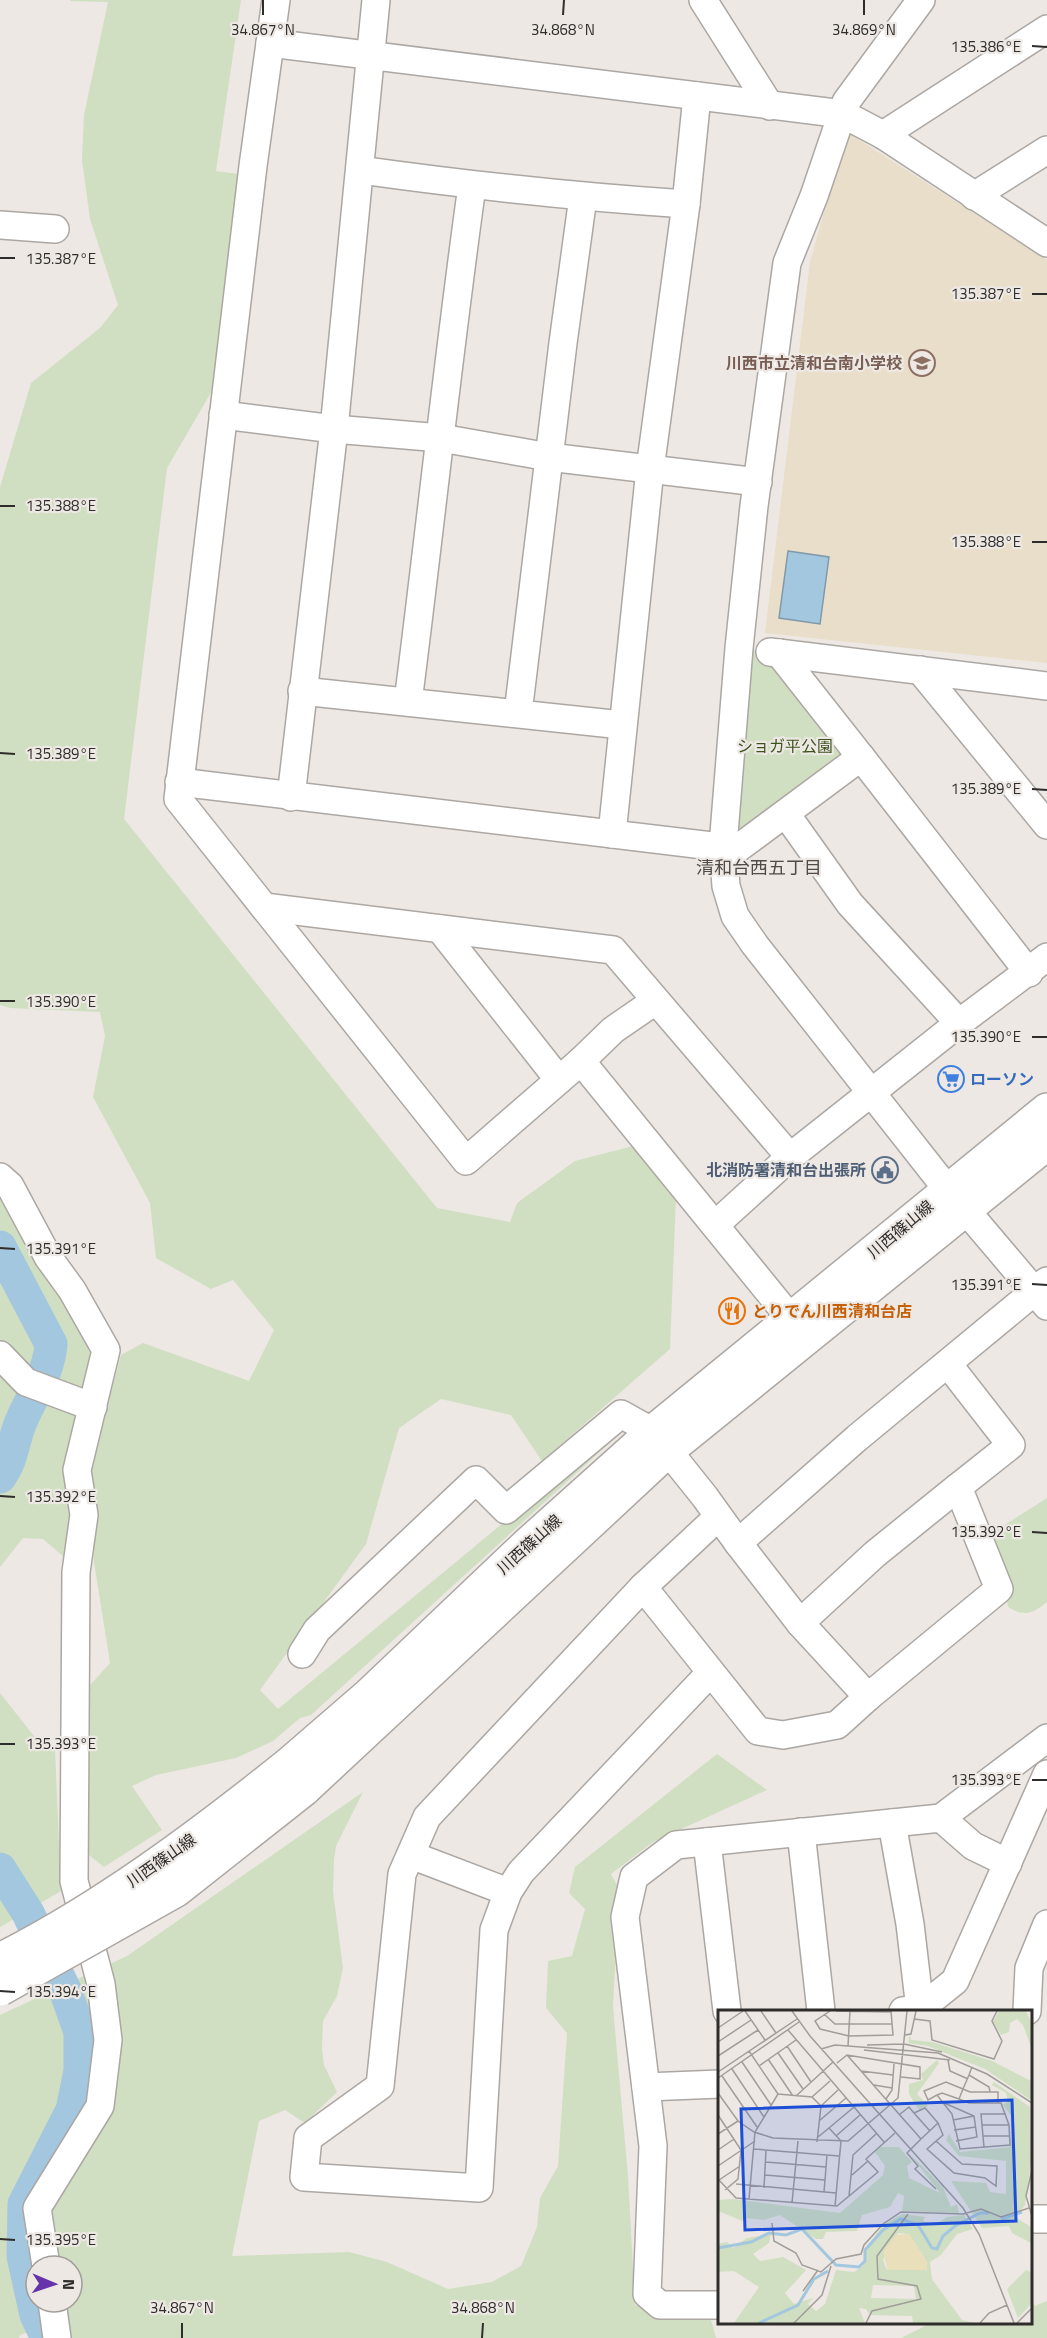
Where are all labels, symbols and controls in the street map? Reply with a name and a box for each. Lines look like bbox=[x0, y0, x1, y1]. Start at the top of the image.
text: 34.867°N bbox=[231, 18, 295, 41]
text: 34.868°N bbox=[531, 18, 595, 41]
text: 34.869°N bbox=[832, 18, 896, 41]
text: 135.386°E bbox=[951, 35, 1021, 58]
text: 135.387°E bbox=[26, 247, 96, 270]
text: 135.387°E bbox=[951, 282, 1021, 305]
school or university icon: 川西市立清和台南小学校 bbox=[907, 348, 937, 378]
place label: 川西市立清和台南小学校 bbox=[726, 351, 902, 375]
text: 135.388°E bbox=[26, 494, 96, 517]
text: 135.388°E bbox=[951, 530, 1021, 553]
park label: ショガ平公園 bbox=[737, 734, 833, 758]
text: 135.389°E bbox=[26, 742, 96, 765]
text: 135.389°E bbox=[951, 777, 1021, 800]
district label: 清和台西五丁目 bbox=[696, 854, 822, 881]
text: 135.390°E bbox=[26, 990, 96, 1013]
text: 135.390°E bbox=[951, 1025, 1021, 1048]
supermarket icon: ローソン bbox=[936, 1064, 966, 1094]
place label: ローソン bbox=[970, 1067, 1034, 1091]
public building icon: 北消防署清和台出張所 bbox=[870, 1155, 900, 1185]
place label: 北消防署清和台出張所 bbox=[706, 1158, 866, 1182]
street label: 川西篠山線 bbox=[862, 1194, 938, 1264]
text: 135.391°E bbox=[26, 1237, 96, 1260]
text: 135.391°E bbox=[951, 1273, 1021, 1296]
restaurant icon: とりでん川西清和台店 bbox=[717, 1296, 747, 1326]
place label: とりでん川西清和台店 bbox=[752, 1299, 912, 1323]
text: 135.392°E bbox=[26, 1485, 96, 1508]
street label: 川西篠山線 bbox=[491, 1508, 567, 1580]
text: 135.392°E bbox=[951, 1520, 1021, 1543]
text: 135.393°E bbox=[26, 1732, 96, 1755]
text: 135.393°E bbox=[951, 1768, 1021, 1791]
street label: 川西篠山線 bbox=[121, 1827, 201, 1893]
text: 135.394°E bbox=[26, 1980, 96, 2003]
inset map bbox=[718, 2010, 1032, 2323]
text: 135.395°E bbox=[26, 2228, 96, 2251]
north arrow bbox=[24, 2254, 84, 2314]
text: N bbox=[57, 2279, 81, 2290]
text: 34.867°N bbox=[150, 2296, 214, 2319]
text: 34.868°N bbox=[451, 2296, 515, 2319]

